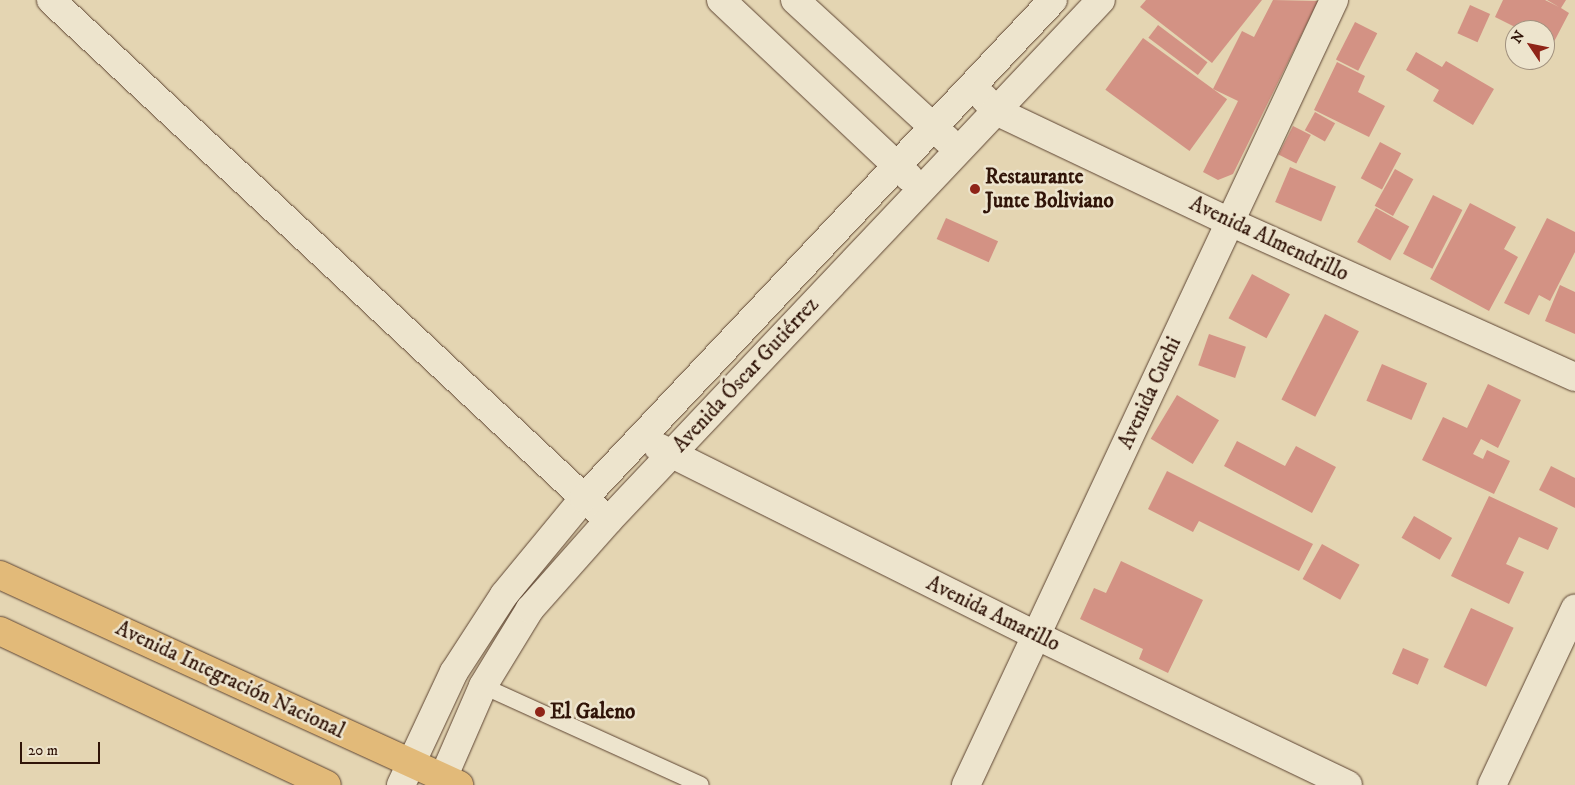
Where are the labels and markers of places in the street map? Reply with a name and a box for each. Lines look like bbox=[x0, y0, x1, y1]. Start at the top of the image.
place label: Restaurante Junte Boliviano bbox=[985, 164, 1114, 214]
marker: Restaurante Junte Boliviano bbox=[969, 183, 981, 195]
place label: El Galeno bbox=[550, 699, 635, 725]
marker: El Galeno bbox=[534, 706, 546, 718]

